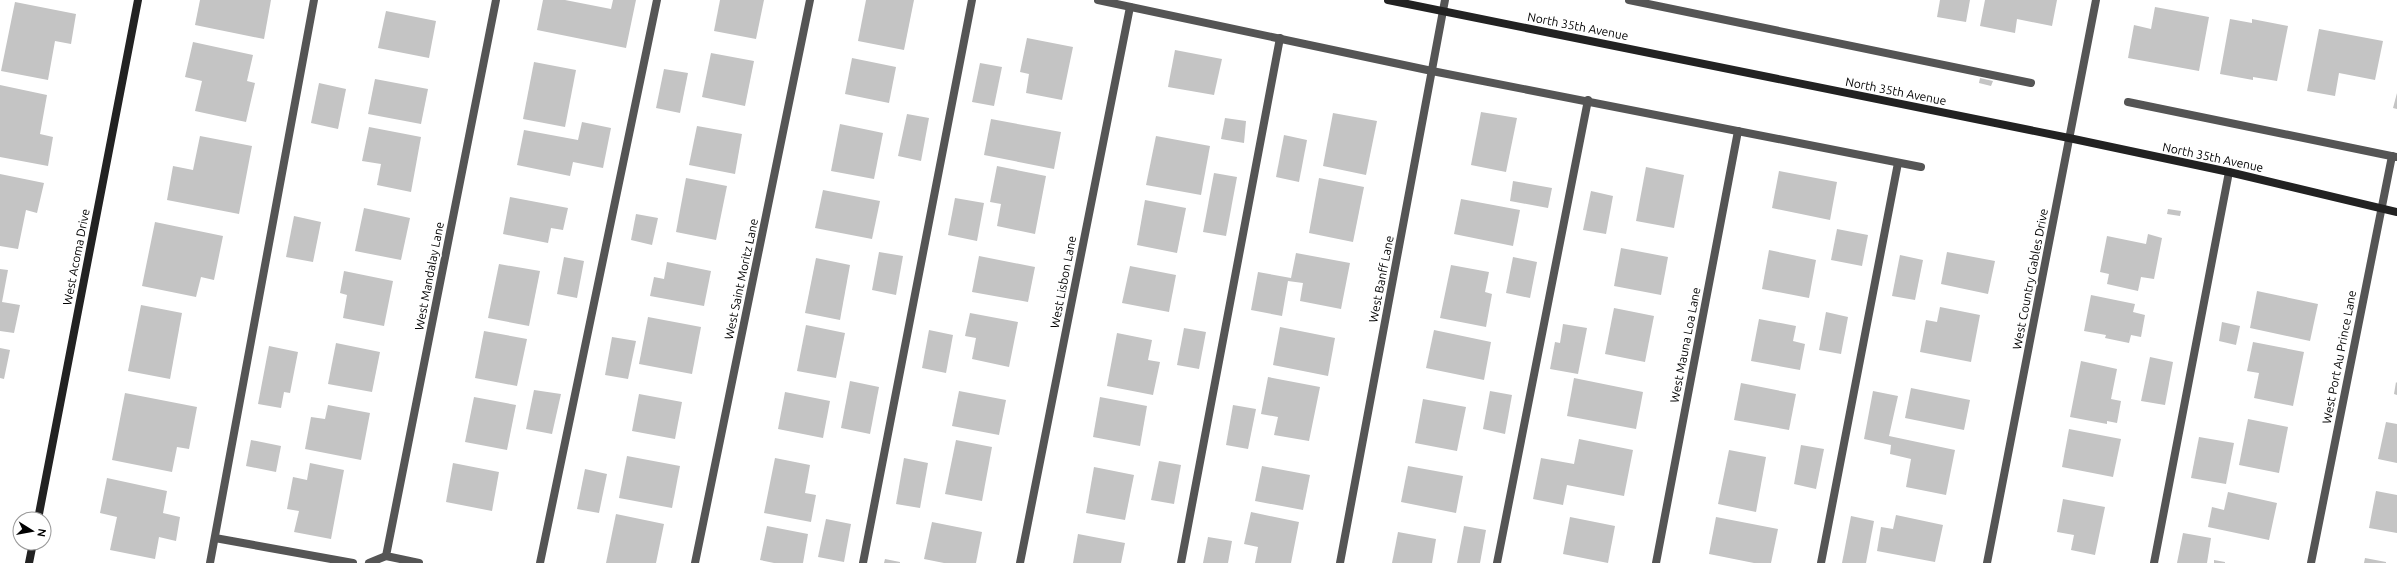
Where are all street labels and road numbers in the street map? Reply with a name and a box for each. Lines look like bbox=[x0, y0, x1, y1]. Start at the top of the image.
street label: North 35th Avenue bbox=[1526, 10, 1630, 42]
street label: North 35th Avenue bbox=[1844, 75, 1948, 107]
street label: North 35th Avenue bbox=[2161, 140, 2265, 174]
street label: West Country Gables Drive bbox=[2010, 207, 2050, 351]
street label: West Acoma Drive bbox=[60, 208, 92, 306]
street label: West Saint Moritz Lane bbox=[722, 217, 760, 341]
street label: West Mandalay Lane bbox=[412, 221, 446, 331]
street label: West Banff Lane bbox=[1366, 234, 1396, 324]
street label: West Lisbon Lane bbox=[1048, 235, 1078, 329]
street label: West Mauna Loa Lane bbox=[1667, 286, 1703, 404]
street label: West Port Au Prince Lane bbox=[2320, 289, 2358, 425]

